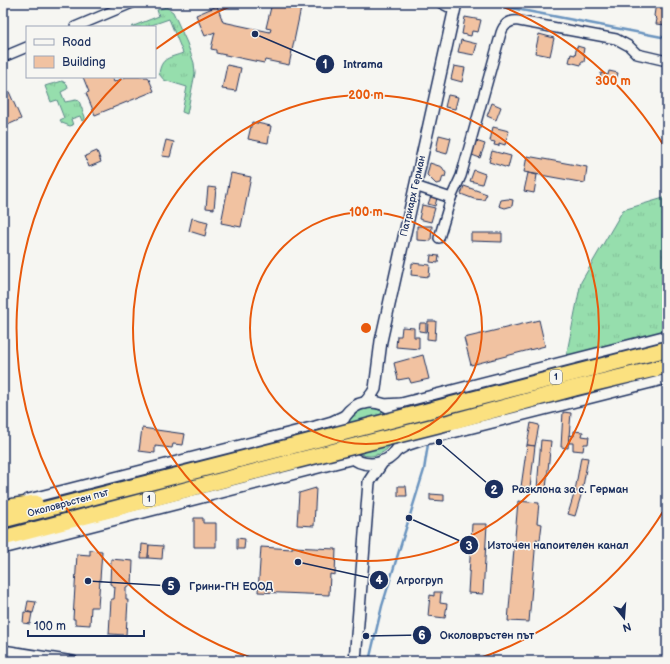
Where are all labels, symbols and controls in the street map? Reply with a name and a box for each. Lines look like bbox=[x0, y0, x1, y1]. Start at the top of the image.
legend bbox=[26, 26, 156, 78]
text: Road bbox=[62, 35, 91, 50]
callout: Intrama bbox=[315, 52, 391, 75]
text: Building bbox=[62, 55, 106, 70]
text: 1 bbox=[322, 57, 328, 72]
text: Intrama bbox=[343, 58, 383, 71]
text: 300 m bbox=[595, 74, 631, 89]
text: 200 m bbox=[348, 88, 384, 103]
street label: Патриарх Герман bbox=[398, 154, 428, 238]
text: 100 m bbox=[349, 205, 383, 220]
centre of rings bbox=[359, 321, 373, 335]
road number: 1 bbox=[550, 370, 562, 384]
callout: Разклона за с. Герман bbox=[484, 478, 637, 501]
text: 2 bbox=[490, 483, 498, 498]
text: Разклона за с. Герман bbox=[512, 483, 628, 496]
street label: Околовръстен път bbox=[26, 486, 110, 520]
road number: 1 bbox=[143, 492, 155, 506]
callout: Източен напоителен канал bbox=[459, 534, 636, 557]
text: 3 bbox=[465, 539, 473, 554]
text: Източен напоителен канал bbox=[487, 539, 629, 552]
callout: Агрогруп bbox=[369, 568, 451, 591]
text: 4 bbox=[375, 573, 383, 588]
callout: Грини-ГН ЕООД bbox=[161, 574, 281, 597]
text: Агрогруп bbox=[396, 574, 443, 587]
text: 5 bbox=[168, 579, 175, 594]
text: Грини-ГН ЕООД bbox=[189, 580, 273, 593]
north arrow bbox=[604, 598, 644, 638]
scale bar bbox=[28, 612, 144, 638]
text: 100 m bbox=[34, 619, 66, 634]
text: N bbox=[621, 620, 633, 635]
callout: Околовръстен път bbox=[412, 624, 542, 647]
text: 6 bbox=[418, 628, 426, 643]
text: Околовръстен път bbox=[440, 629, 535, 642]

